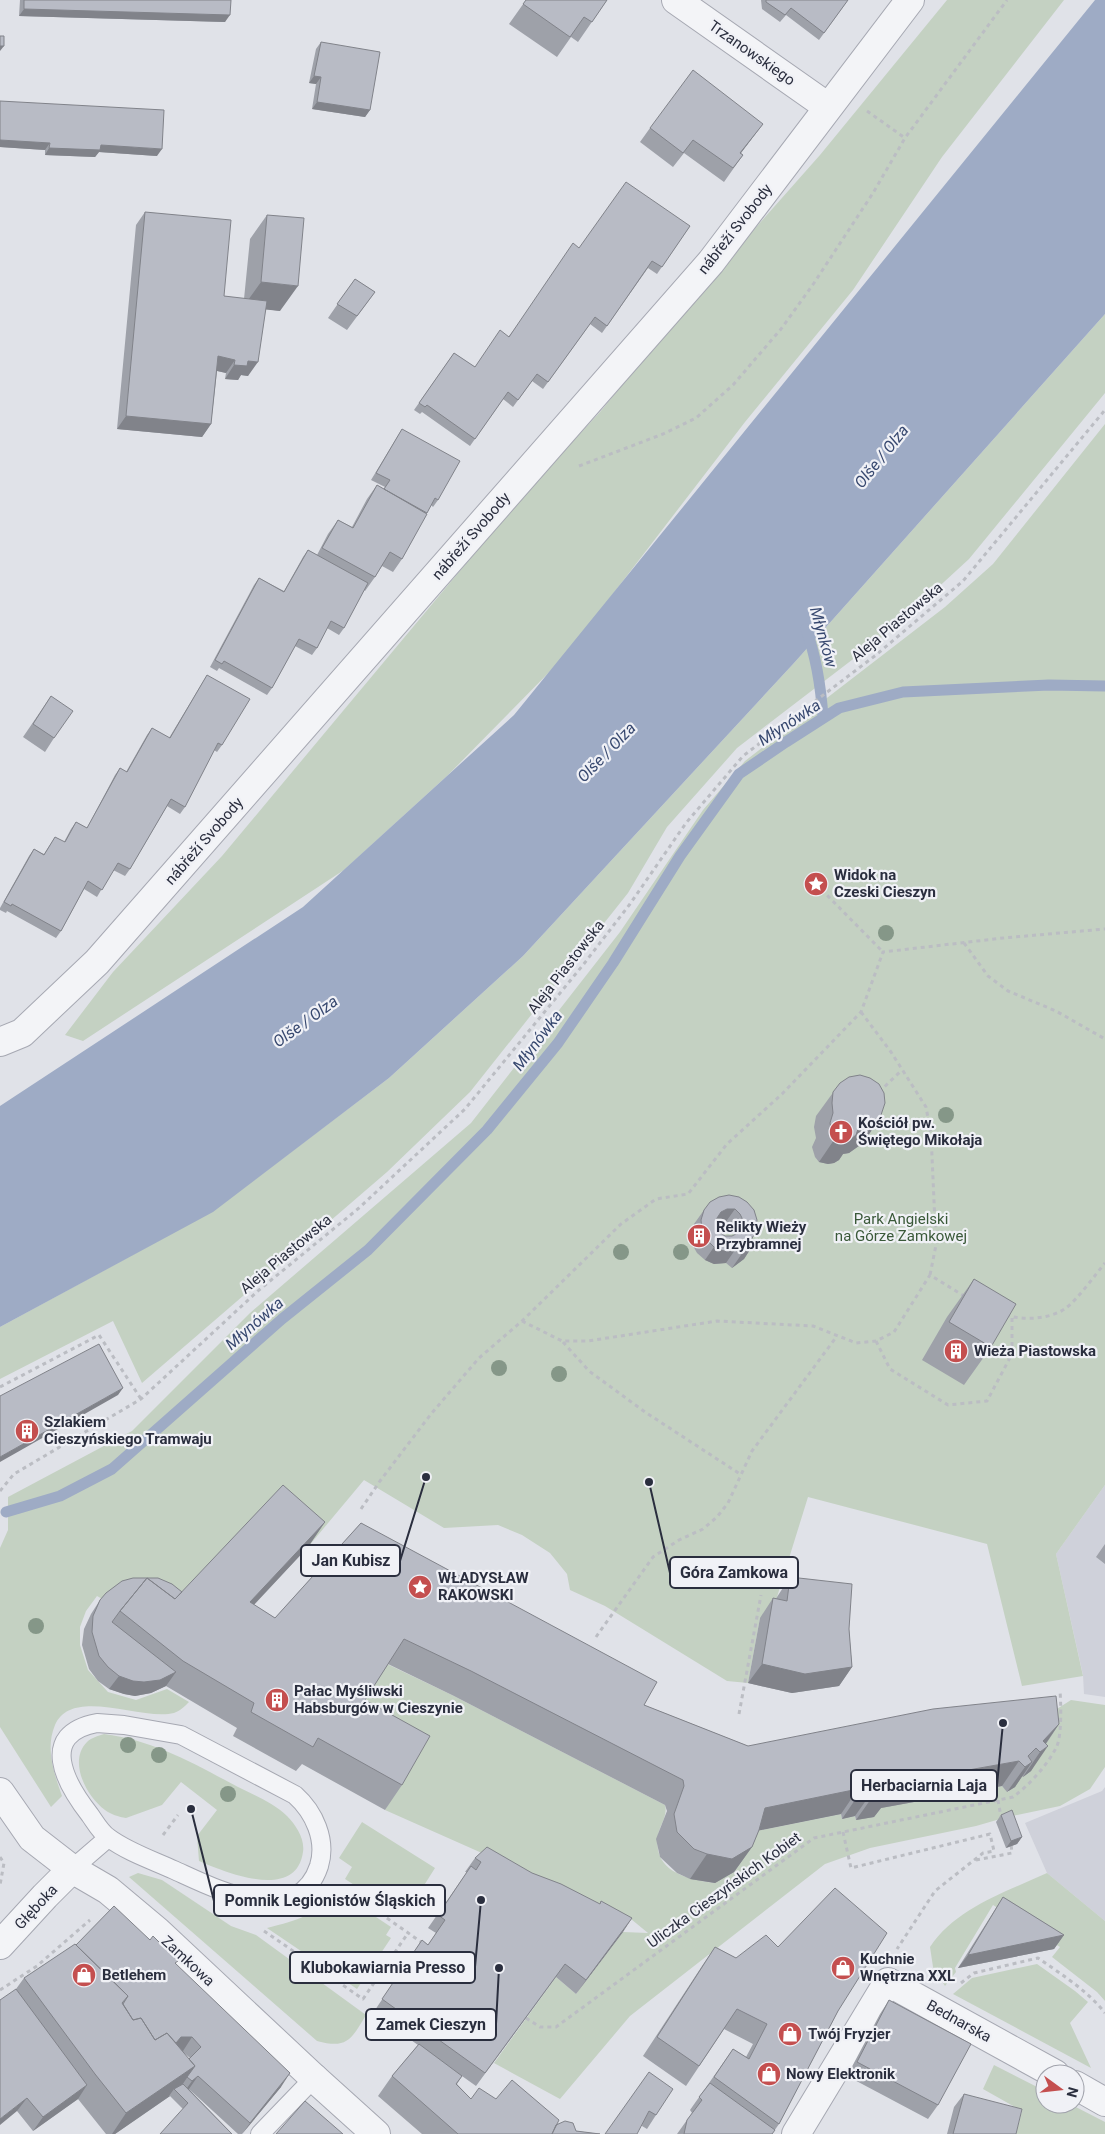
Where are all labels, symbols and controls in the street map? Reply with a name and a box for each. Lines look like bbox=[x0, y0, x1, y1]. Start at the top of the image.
street label: Trzanowskiego bbox=[705, 17, 799, 89]
street label: nábřeží Svobody bbox=[694, 180, 776, 278]
water label: Olše / Olza bbox=[850, 421, 913, 492]
street label: nábřeží Svobody bbox=[428, 489, 514, 583]
street label: Aleja Piastowska bbox=[848, 578, 946, 666]
water label: Młynków bbox=[806, 605, 841, 670]
water label: Młynówka bbox=[755, 695, 824, 750]
water label: Olše / Olza bbox=[573, 719, 639, 786]
street label: nábřeží Svobody bbox=[161, 794, 247, 888]
place label: Widok na Czeski Cieszyn bbox=[834, 866, 936, 901]
place icon: Widok na Czeski Cieszyn bbox=[803, 871, 829, 897]
street label: Aleja Piastowska bbox=[524, 917, 608, 1017]
water label: Olše / Olza bbox=[269, 992, 341, 1051]
water label: Młynówka bbox=[509, 1006, 566, 1074]
place label: Kościół pw. Świętego Mikołaja bbox=[858, 1114, 982, 1149]
church icon: Kościół pw. Świętego Mikołaja bbox=[828, 1119, 854, 1145]
street label: Aleja Piastowska bbox=[237, 1210, 335, 1298]
park label: Park Angielski na Górze Zamkowej bbox=[835, 1210, 967, 1245]
place label: Relikty Wieży Przybramnej bbox=[716, 1218, 807, 1253]
building icon: Relikty Wieży Przybramnej bbox=[686, 1223, 712, 1249]
water label: Młynówka bbox=[221, 1293, 287, 1354]
building icon: Wieża Piastowska bbox=[943, 1338, 969, 1364]
place label: Wieża Piastowska bbox=[974, 1342, 1096, 1360]
place label: Szlakiem Cieszyńskiego Tramwaju bbox=[44, 1413, 212, 1448]
building icon: Szlakiem Cieszyńskiego Tramwaju bbox=[14, 1418, 40, 1444]
callout: Jan Kubisz bbox=[301, 1545, 400, 1576]
text: Jan Kubisz bbox=[312, 1551, 391, 1570]
callout: Góra Zamkowa bbox=[670, 1557, 798, 1588]
text: Góra Zamkowa bbox=[680, 1563, 788, 1582]
place label: WŁADYSŁAW RAKOWSKI bbox=[438, 1569, 529, 1604]
place icon: WŁADYSŁAW RAKOWSKI bbox=[407, 1574, 433, 1600]
place label: Pałac Myśliwski Habsburgów w Cieszynie bbox=[294, 1682, 463, 1717]
building icon: Pałac Myśliwski Habsburgów w Cieszynie bbox=[264, 1687, 290, 1713]
callout: Herbaciarnia Laja bbox=[851, 1770, 997, 1801]
text: Herbaciarnia Laja bbox=[861, 1776, 987, 1795]
street label: Uliczka Cieszyńskich Kobiet bbox=[644, 1828, 804, 1952]
street label: Głęboka bbox=[11, 1881, 61, 1933]
callout: Pomnik Legionistów Śląskich bbox=[214, 1885, 445, 1916]
text: Pomnik Legionistów Śląskich bbox=[225, 1891, 435, 1910]
street label: Zamkowa bbox=[158, 1932, 218, 1990]
place label: Kuchnie Wnętrzna XXL bbox=[860, 1950, 955, 1985]
callout: Klubokawiarnia Presso bbox=[290, 1952, 475, 1983]
shop icon: Kuchnie Wnętrzna XXL bbox=[830, 1955, 856, 1981]
text: Klubokawiarnia Presso bbox=[301, 1958, 465, 1977]
shop icon: Betlehem bbox=[71, 1962, 97, 1988]
place label: Betlehem bbox=[102, 1966, 166, 1984]
street label: Bednarska bbox=[924, 1996, 994, 2046]
callout: Zamek Cieszyn bbox=[366, 2009, 496, 2040]
text: Zamek Cieszyn bbox=[376, 2015, 486, 2034]
shop icon: Twój Fryzjer bbox=[777, 2021, 803, 2047]
place label: Twój Fryzjer bbox=[808, 2025, 891, 2043]
shop icon: Nowy Elektronik bbox=[756, 2061, 782, 2087]
north arrow bbox=[1035, 2064, 1085, 2114]
place label: Nowy Elektronik bbox=[786, 2065, 896, 2083]
text: N bbox=[1064, 2086, 1082, 2099]

